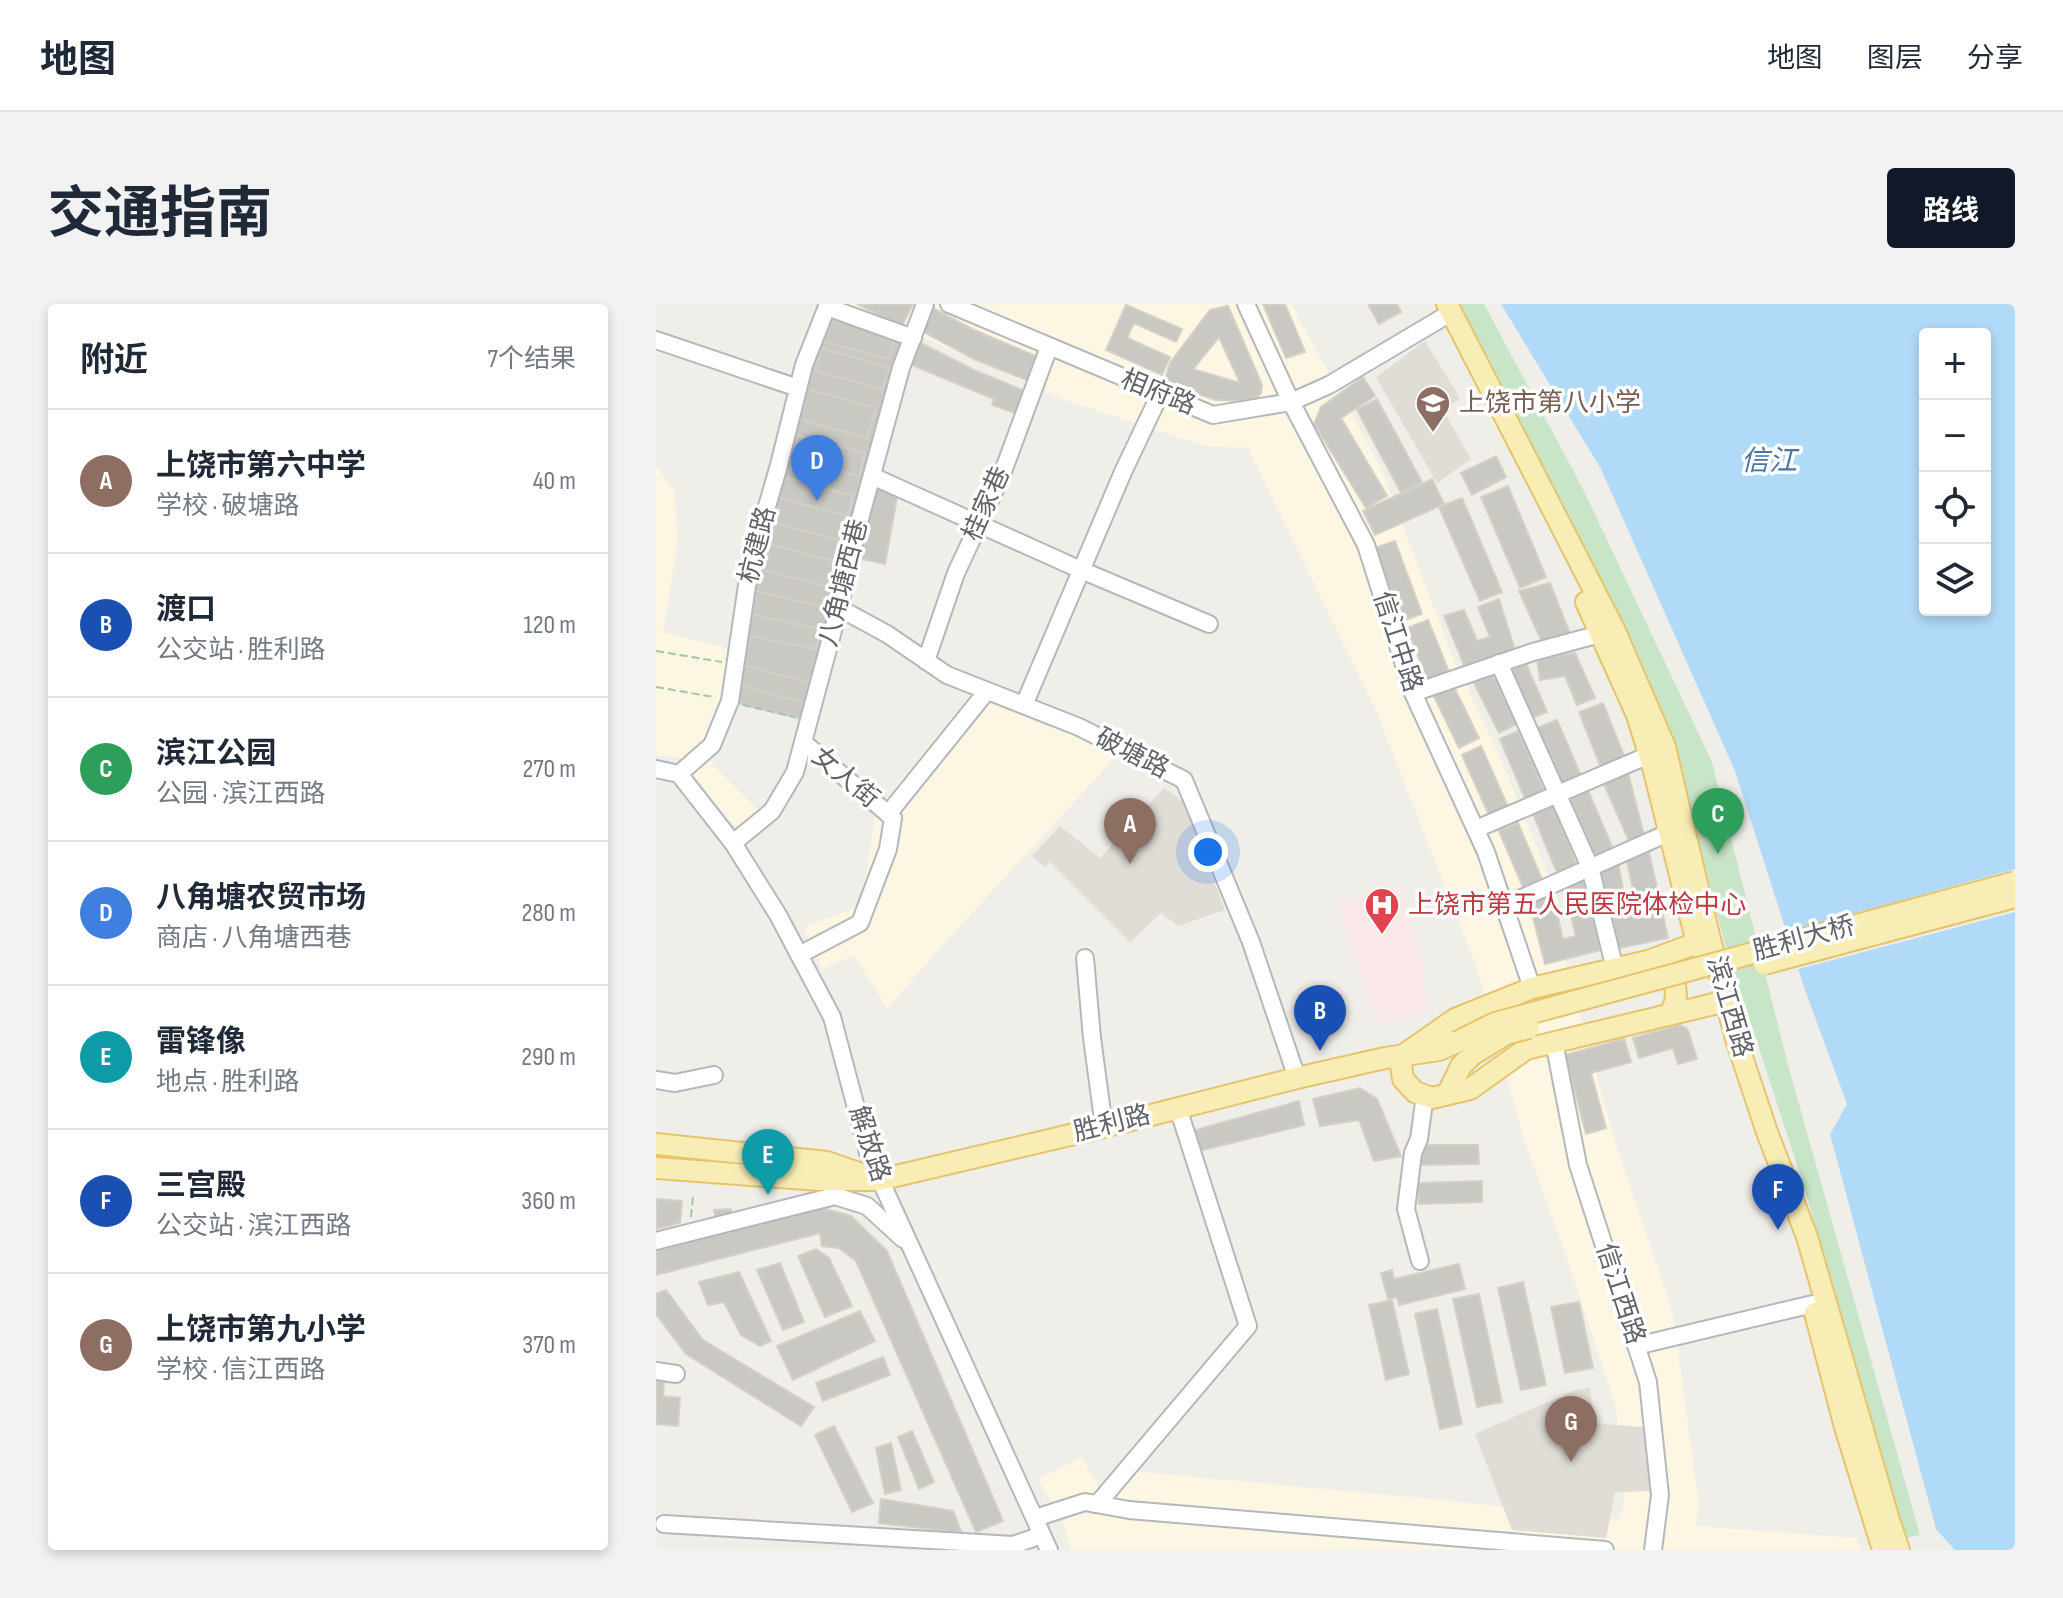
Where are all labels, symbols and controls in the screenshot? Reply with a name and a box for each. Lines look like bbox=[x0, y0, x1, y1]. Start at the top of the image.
text: 地图 bbox=[40, 38, 116, 83]
text: 地图 bbox=[1767, 42, 1823, 75]
text: 图层 bbox=[1867, 42, 1923, 75]
text: 分享 bbox=[1967, 42, 2023, 75]
button: 路线 bbox=[1887, 168, 2015, 248]
text: 交通指南 bbox=[48, 182, 272, 249]
map controls bbox=[1919, 328, 1991, 616]
button: + bbox=[1919, 328, 1991, 400]
text: 附近 bbox=[80, 340, 148, 381]
text: 7个结果 bbox=[488, 344, 576, 375]
street label: 相府路 bbox=[1116, 364, 1200, 422]
school or university icon: 上饶市第八小学 bbox=[1414, 384, 1452, 434]
place label: 上饶市第八小学 bbox=[1459, 388, 1641, 419]
button: − bbox=[1919, 400, 1991, 472]
pin: D bbox=[791, 435, 843, 501]
water label: 信江 bbox=[1741, 445, 1800, 478]
text: 上饶市第六中学 bbox=[156, 448, 366, 484]
street label: 桂家巷 bbox=[957, 462, 1017, 546]
text: A bbox=[100, 466, 112, 497]
text: 40 m bbox=[533, 466, 576, 497]
button: locate bbox=[1919, 472, 1991, 544]
text: 学校 · 破塘路 bbox=[156, 491, 299, 522]
street label: 杭建路 bbox=[734, 503, 782, 587]
street label: 八角塘西巷 bbox=[813, 516, 875, 650]
button: layers bbox=[1919, 544, 1991, 616]
street label: 信江中路 bbox=[1366, 588, 1428, 696]
text: 渡口 bbox=[156, 592, 216, 628]
text: B bbox=[100, 610, 112, 641]
text: 120 m bbox=[523, 610, 576, 641]
text: 公交站 · 胜利路 bbox=[156, 635, 325, 666]
street label: 破塘路 bbox=[1090, 722, 1174, 786]
text: 滨江公园 bbox=[156, 736, 276, 772]
street label: 女人街 bbox=[805, 741, 885, 815]
text: C bbox=[99, 754, 113, 785]
text: 270 m bbox=[523, 754, 576, 785]
text: 公园 · 滨江西路 bbox=[156, 779, 325, 810]
pin: C bbox=[1692, 788, 1744, 854]
pin: A bbox=[1104, 798, 1156, 864]
your location bbox=[1188, 832, 1228, 872]
text: 八角塘农贸市场 bbox=[156, 880, 366, 916]
hospital icon: 上饶市第五人民医院体检中心 bbox=[1363, 886, 1401, 936]
place label: 上饶市第五人民医院体检中心 bbox=[1408, 890, 1746, 921]
text: D bbox=[99, 898, 113, 929]
text: 280 m bbox=[521, 898, 576, 929]
street label: 胜利大桥 bbox=[1750, 911, 1858, 967]
text: 商店 · 八角塘西巷 bbox=[156, 923, 351, 954]
street label: 滨江西路 bbox=[1700, 953, 1758, 1061]
pin: B bbox=[1294, 985, 1346, 1051]
text: 雷锋像 bbox=[156, 1024, 246, 1060]
text: E bbox=[100, 1042, 112, 1073]
text: 290 m bbox=[521, 1042, 576, 1073]
text: 地点 · 胜利路 bbox=[156, 1067, 299, 1098]
street label: 胜利路 bbox=[1070, 1100, 1154, 1148]
street label: 解放路 bbox=[842, 1102, 896, 1186]
pin: E bbox=[742, 1129, 794, 1195]
pin: F bbox=[1752, 1164, 1804, 1230]
text: 三宫殿 bbox=[156, 1168, 246, 1204]
text: F bbox=[101, 1186, 111, 1217]
text: 360 m bbox=[521, 1186, 576, 1217]
text: 公交站 · 滨江西路 bbox=[156, 1211, 351, 1242]
street label: 信江西路 bbox=[1589, 1240, 1651, 1348]
text: 上饶市第九小学 bbox=[156, 1312, 366, 1348]
text: G bbox=[99, 1330, 113, 1361]
text: 370 m bbox=[522, 1330, 576, 1361]
text: 学校 · 信江西路 bbox=[156, 1355, 325, 1386]
pin: G bbox=[1545, 1396, 1597, 1462]

